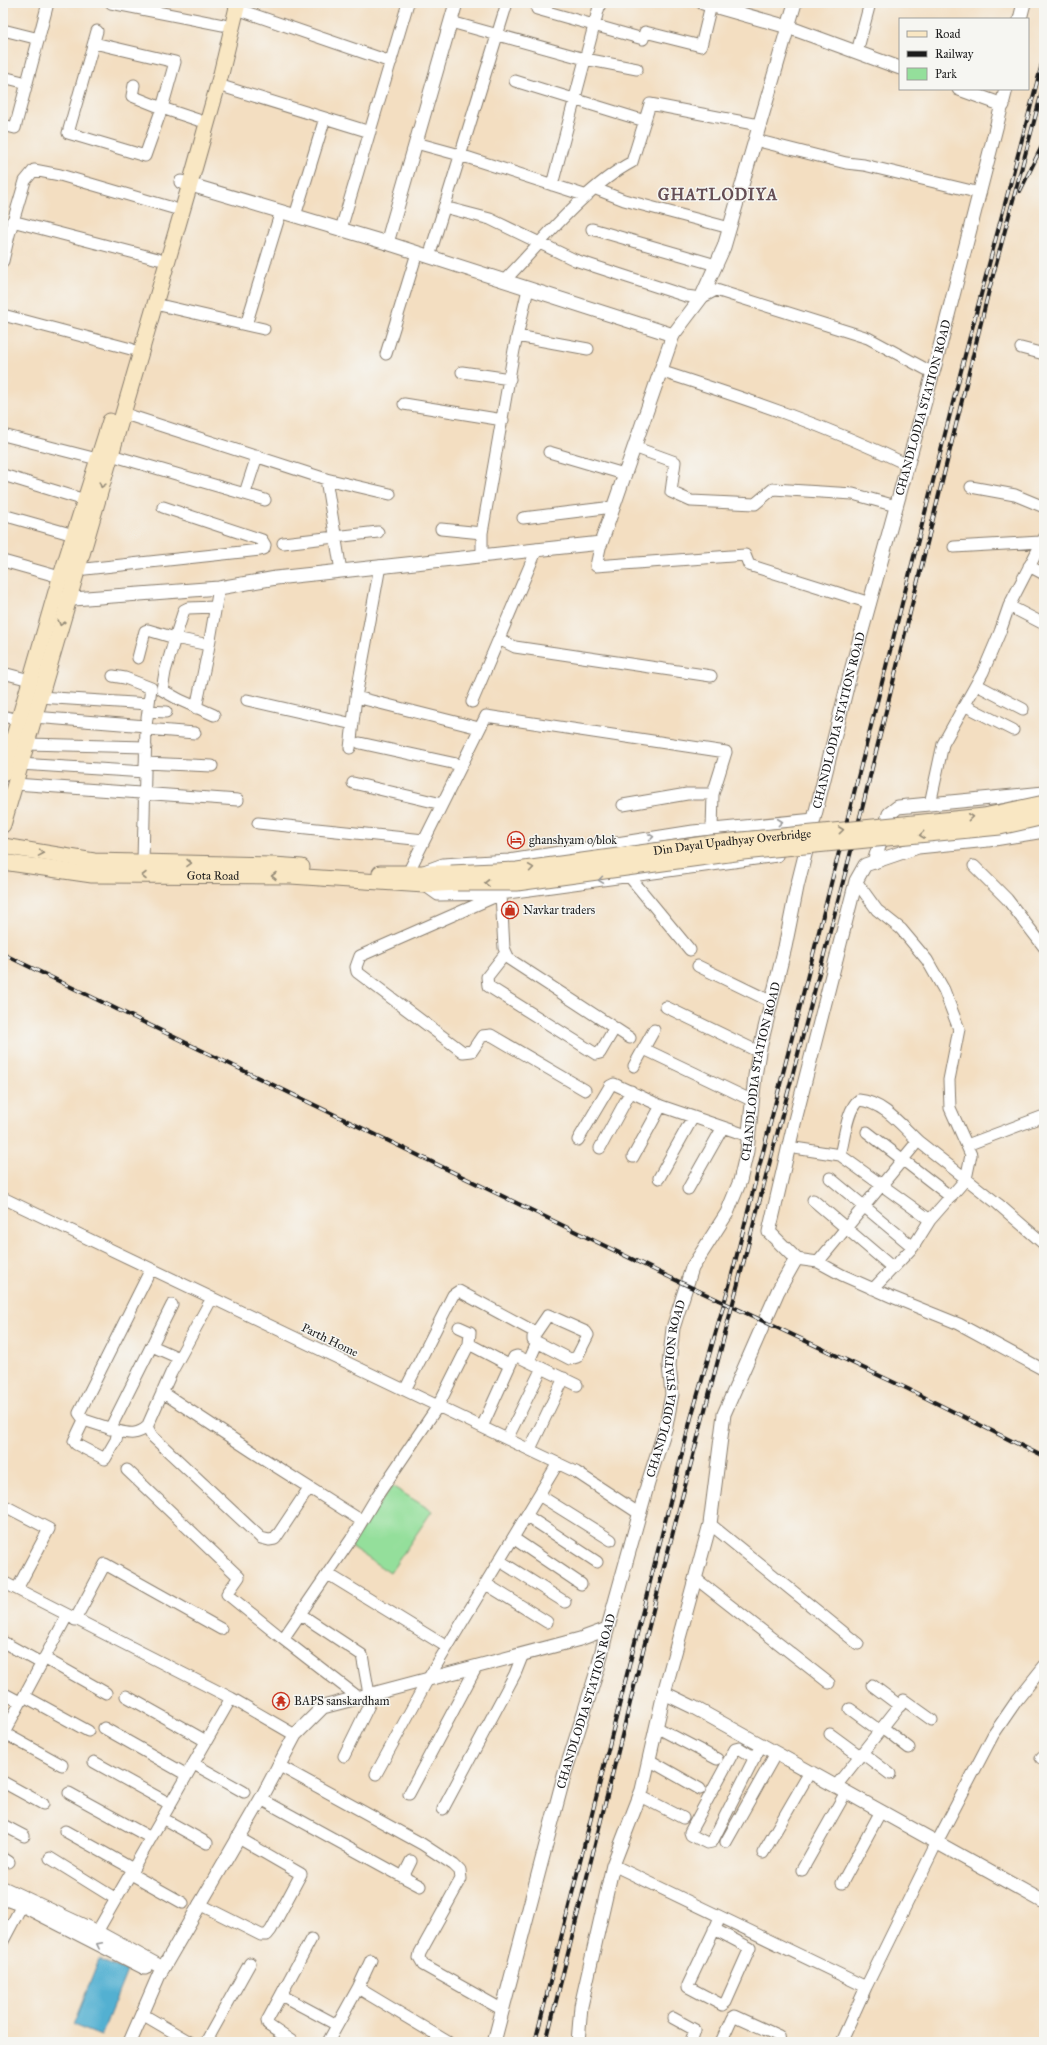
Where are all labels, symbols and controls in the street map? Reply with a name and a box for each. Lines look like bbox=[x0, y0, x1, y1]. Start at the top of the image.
legend bbox=[899, 18, 1029, 90]
text: Road bbox=[935, 27, 961, 41]
text: Railway bbox=[935, 47, 974, 61]
text: Park bbox=[935, 67, 957, 81]
district label: GHATLODIYA bbox=[658, 185, 778, 204]
street label: CHANDLODIA STATION ROAD bbox=[892, 318, 954, 497]
one-way arrow bbox=[98, 481, 107, 488]
one-way arrow bbox=[57, 619, 66, 626]
street label: CHANDLODIA STATION ROAD bbox=[810, 631, 868, 810]
one-way arrow bbox=[967, 813, 973, 822]
one-way arrow bbox=[777, 818, 784, 827]
street label: Din Dayal Upadhyay Overbridge bbox=[652, 826, 812, 858]
one-way arrow bbox=[838, 826, 844, 835]
hotel icon: ghanshyam o/blok bbox=[506, 830, 526, 850]
one-way arrow bbox=[919, 830, 926, 839]
place label: ghanshyam o/blok bbox=[529, 833, 617, 848]
one-way arrow bbox=[648, 833, 654, 842]
one-way arrow bbox=[38, 848, 45, 856]
one-way arrow bbox=[186, 859, 192, 867]
one-way arrow bbox=[528, 864, 534, 873]
street label: Gota Road bbox=[187, 868, 239, 883]
one-way arrow bbox=[141, 872, 147, 880]
one-way arrow bbox=[271, 872, 277, 880]
one-way arrow bbox=[598, 875, 604, 884]
one-way arrow bbox=[484, 879, 490, 887]
shop icon: Navkar traders bbox=[500, 900, 520, 920]
place label: Navkar traders bbox=[523, 903, 595, 917]
street label: CHANDLODIA STATION ROAD bbox=[738, 980, 783, 1162]
street label: CHANDLODIA STATION ROAD bbox=[643, 1298, 688, 1479]
street label: Parth Home bbox=[299, 1320, 361, 1360]
street label: CHANDLODIA STATION ROAD bbox=[554, 1612, 618, 1790]
temple icon: BAPS sanskardham bbox=[271, 1691, 291, 1711]
place label: BAPS sanskardham bbox=[294, 1694, 390, 1708]
one-way arrow bbox=[96, 1942, 103, 1949]

